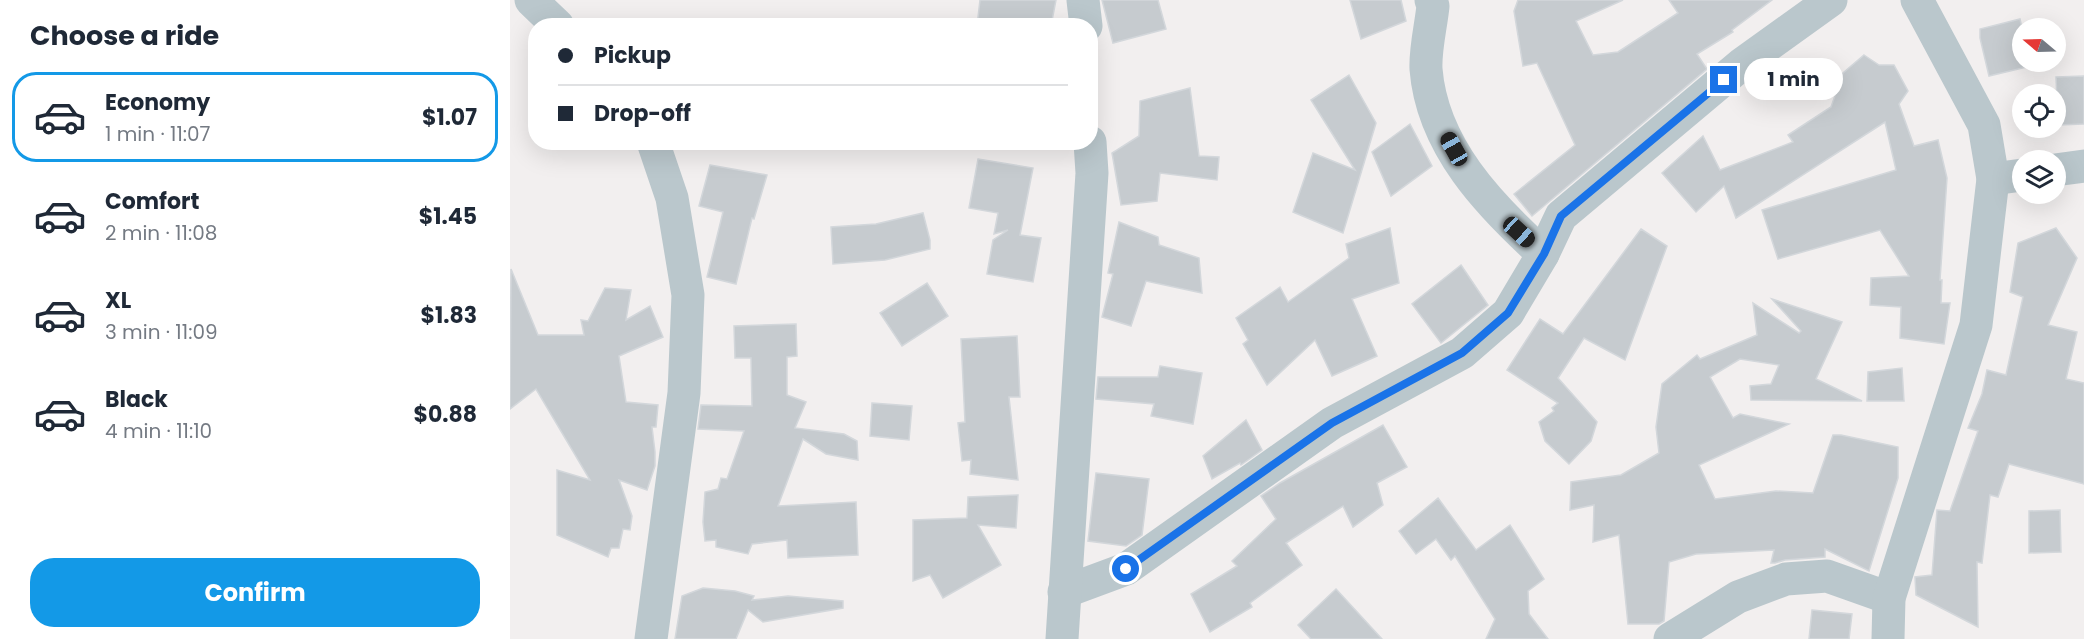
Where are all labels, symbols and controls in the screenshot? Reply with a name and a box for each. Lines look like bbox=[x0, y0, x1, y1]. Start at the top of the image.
text: Choose a ride bbox=[30, 17, 219, 54]
north arrow bbox=[2012, 18, 2066, 72]
map controls bbox=[2012, 18, 2066, 204]
text: Pickup bbox=[594, 40, 671, 71]
callout: 1 min bbox=[1745, 59, 1844, 101]
text: 1 min bbox=[1767, 65, 1820, 93]
route end bbox=[1710, 66, 1737, 93]
button: locate bbox=[2012, 84, 2066, 138]
text: Economy bbox=[105, 87, 210, 118]
icon: car bbox=[33, 90, 87, 144]
text: Drop-off bbox=[594, 98, 691, 129]
text: $1.07 bbox=[422, 102, 477, 133]
text: 1 min · 11:07 bbox=[105, 120, 211, 148]
car bbox=[1437, 129, 1471, 169]
button: layers bbox=[2012, 150, 2066, 204]
text: Comfort bbox=[105, 186, 199, 217]
icon: car bbox=[33, 189, 87, 243]
text: $1.45 bbox=[419, 201, 477, 232]
car bbox=[1500, 213, 1538, 251]
text: 2 min · 11:08 bbox=[105, 219, 217, 247]
text: XL bbox=[105, 285, 131, 316]
icon: car bbox=[33, 288, 87, 342]
text: $1.83 bbox=[420, 300, 477, 331]
text: 3 min · 11:09 bbox=[105, 318, 218, 346]
text: Black bbox=[105, 384, 168, 415]
icon: car bbox=[33, 387, 87, 441]
text: $0.88 bbox=[413, 399, 477, 430]
text: 4 min · 11:10 bbox=[105, 417, 212, 445]
route start bbox=[1112, 555, 1139, 582]
button: Confirm bbox=[30, 558, 480, 627]

